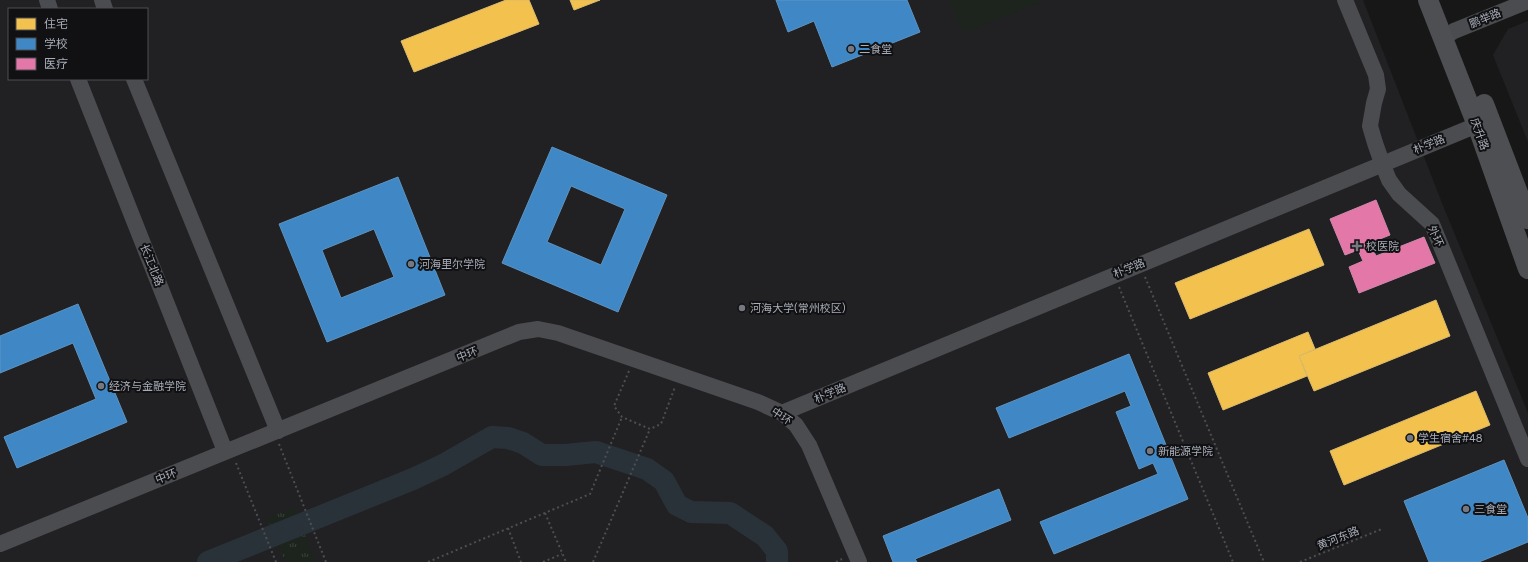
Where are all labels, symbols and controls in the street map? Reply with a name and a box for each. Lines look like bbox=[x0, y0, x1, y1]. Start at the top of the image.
street label: 鹏举路 bbox=[1467, 6, 1503, 31]
legend bbox=[8, 8, 148, 80]
text: 住宅 bbox=[44, 17, 68, 31]
text: 学校 bbox=[44, 37, 68, 51]
place label: 二食堂 bbox=[859, 43, 892, 56]
marker: 二食堂 bbox=[846, 44, 856, 54]
text: 医疗 bbox=[44, 57, 68, 71]
street label: 庆升路 bbox=[1468, 116, 1491, 152]
street label: 朴学路 bbox=[1411, 132, 1447, 157]
street label: 外环 bbox=[1425, 223, 1446, 249]
marker: 校医院 bbox=[1351, 240, 1363, 252]
place label: 校医院 bbox=[1366, 240, 1399, 253]
street label: 长江北路 bbox=[137, 242, 166, 288]
street label: 朴学路 bbox=[1111, 256, 1147, 281]
place label: 河海里尔学院 bbox=[419, 258, 485, 271]
marker: 河海里尔学院 bbox=[406, 259, 416, 269]
place label: 河海大学(常州校区) bbox=[750, 302, 846, 315]
marker: 河海大学(常州校区) bbox=[737, 303, 747, 313]
street label: 中环 bbox=[455, 344, 480, 365]
place label: 经济与金融学院 bbox=[109, 380, 186, 393]
marker: 经济与金融学院 bbox=[96, 381, 106, 391]
street label: 朴学路 bbox=[812, 381, 848, 406]
street label: 中环 bbox=[769, 405, 794, 428]
place label: 学生宿舍#48 bbox=[1418, 432, 1483, 445]
marker: 学生宿舍#48 bbox=[1405, 433, 1415, 443]
place label: 新能源学院 bbox=[1158, 445, 1213, 458]
marker: 新能源学院 bbox=[1145, 446, 1155, 456]
street label: 中环 bbox=[154, 466, 179, 487]
place label: 三食堂 bbox=[1474, 503, 1507, 516]
marker: 三食堂 bbox=[1461, 504, 1471, 514]
street label: 黄河东路 bbox=[1315, 524, 1361, 553]

